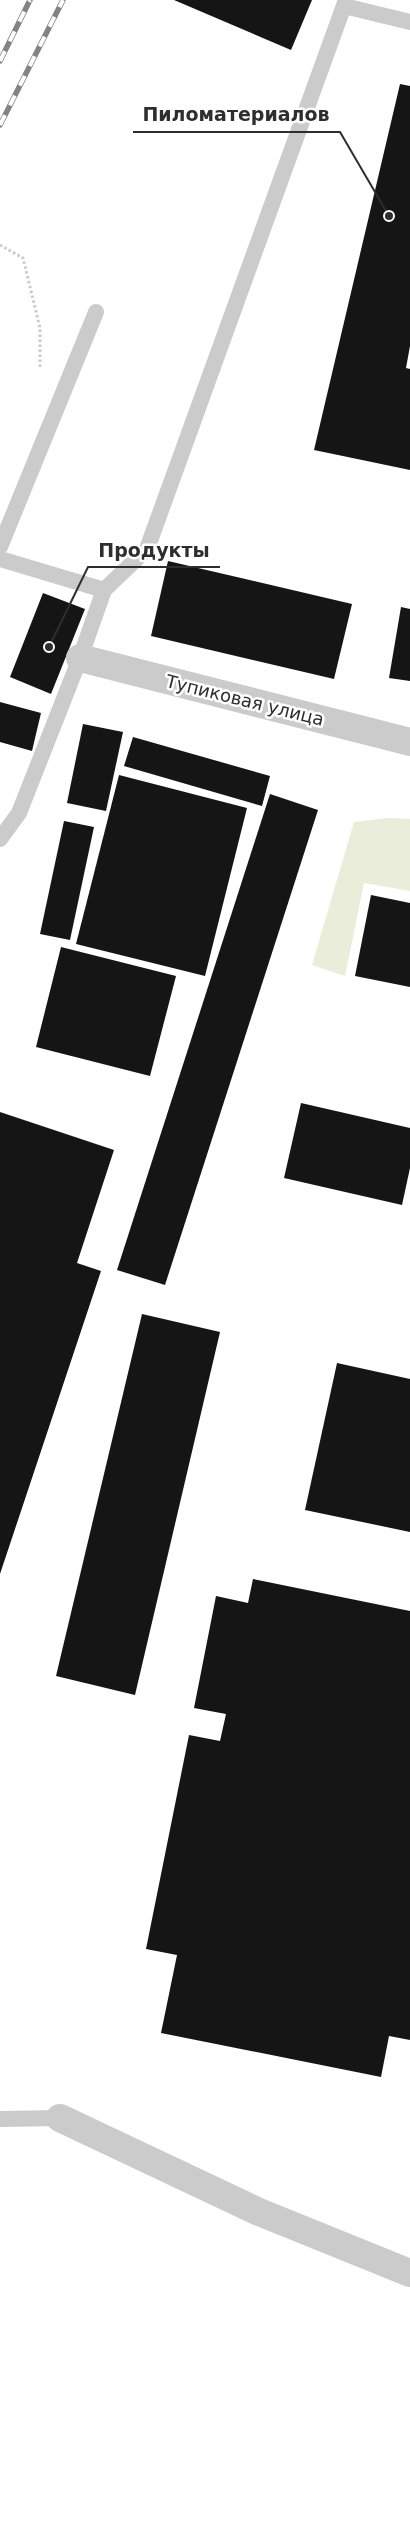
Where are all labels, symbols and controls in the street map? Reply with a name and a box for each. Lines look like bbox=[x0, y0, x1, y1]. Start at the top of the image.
callout: Пиломатериалов bbox=[133, 98, 340, 132]
text: Пиломатериалов bbox=[142, 103, 330, 125]
callout: Продукты bbox=[88, 533, 220, 567]
text: Продукты bbox=[98, 539, 210, 561]
street label: Тупиковая улица bbox=[163, 670, 326, 730]

